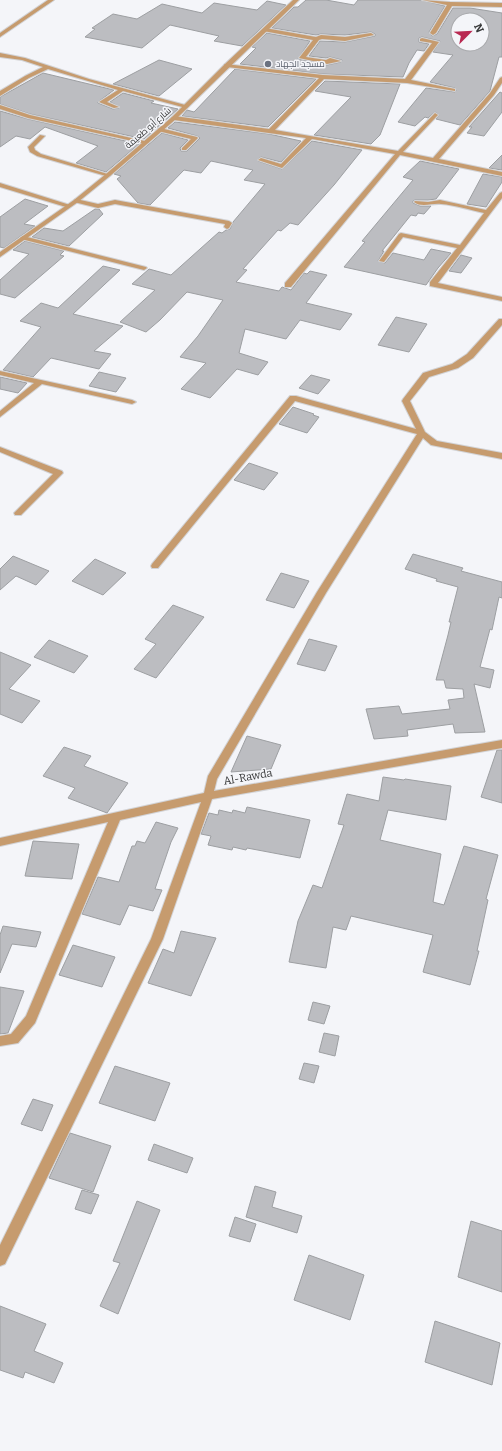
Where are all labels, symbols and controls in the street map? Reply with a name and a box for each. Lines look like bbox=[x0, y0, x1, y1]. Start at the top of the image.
north arrow bbox=[450, 12, 490, 52]
text: N bbox=[471, 22, 487, 35]
marker: مسجد الجهاد bbox=[263, 59, 273, 69]
place label: مسجد الجهاد bbox=[276, 59, 325, 69]
street label: شارع أبو طعيمة bbox=[122, 105, 174, 151]
street label: Al-Rawda bbox=[222, 766, 274, 788]

